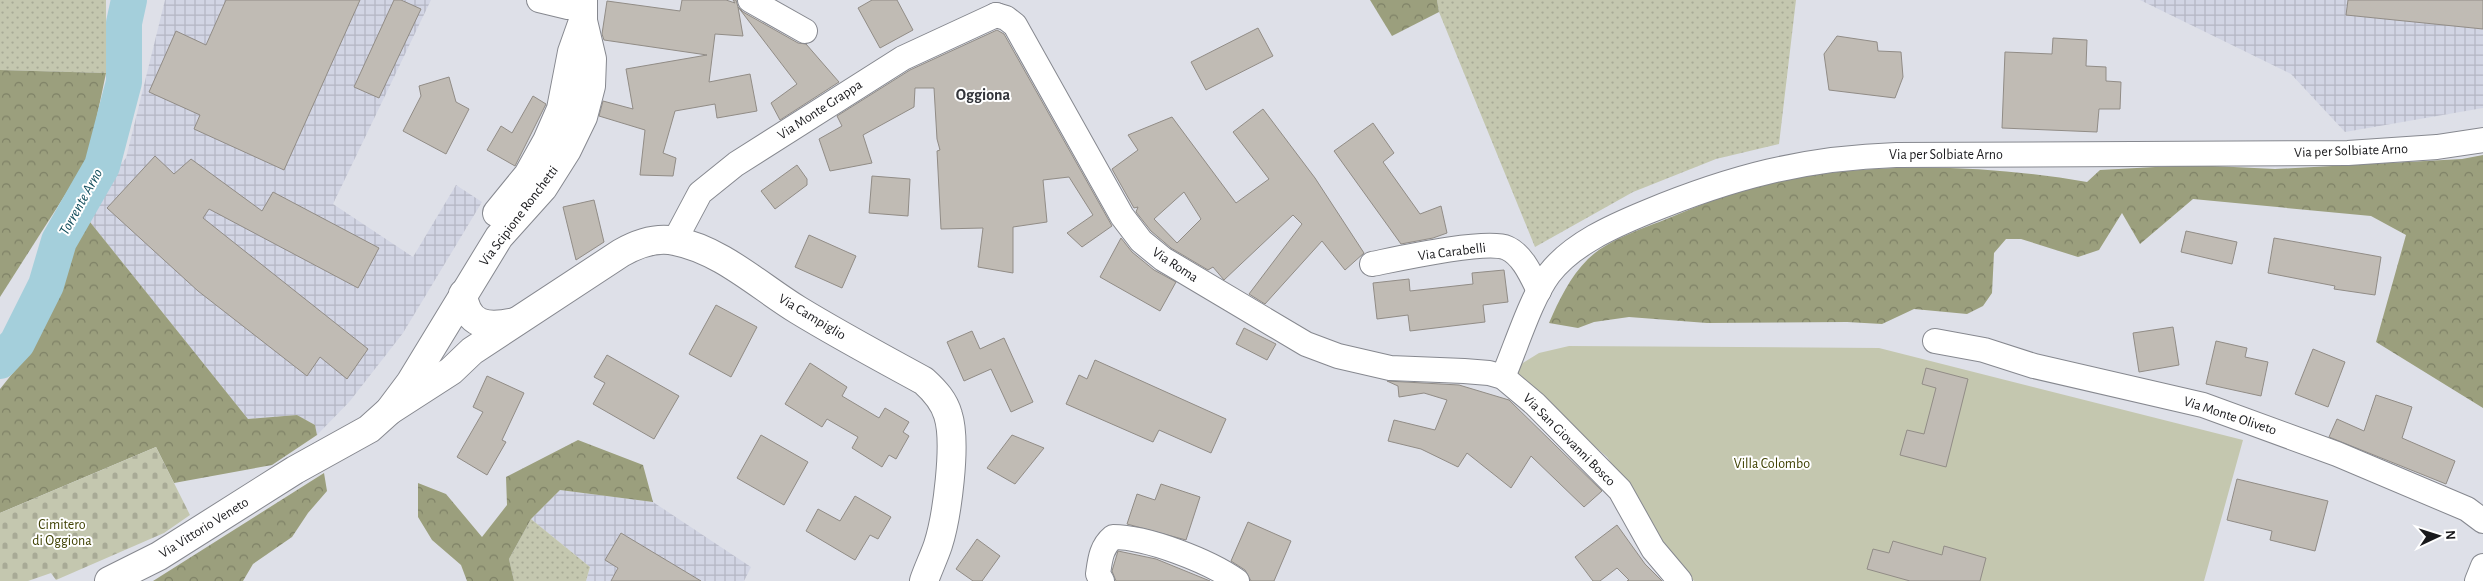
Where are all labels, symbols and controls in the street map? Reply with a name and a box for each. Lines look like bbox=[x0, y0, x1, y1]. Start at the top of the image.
street label: Via Monte Grappa bbox=[775, 77, 865, 142]
district label: Oggiona bbox=[956, 87, 1011, 103]
street label: Via per Solbiate Arno bbox=[2294, 142, 2408, 160]
street label: Via per Solbiate Arno bbox=[1889, 148, 2003, 162]
street label: Via Scipione Ronchetti bbox=[477, 163, 561, 269]
water label: Torrente Arno bbox=[57, 166, 105, 238]
street label: Via Carabelli bbox=[1417, 241, 1487, 263]
street label: Via Roma bbox=[1149, 245, 1201, 285]
street label: Via Campiglio bbox=[776, 291, 848, 343]
street label: Via San Giovanni Bosco bbox=[1520, 391, 1618, 489]
street label: Via Monte Oliveto bbox=[2182, 394, 2278, 438]
park label: Villa Colombo bbox=[1734, 457, 1810, 471]
street label: Via Vittorio Veneto bbox=[157, 495, 251, 561]
north arrow bbox=[2413, 511, 2463, 561]
park label: Cimitero di Oggiona bbox=[32, 518, 92, 548]
text: N bbox=[2443, 530, 2457, 541]

